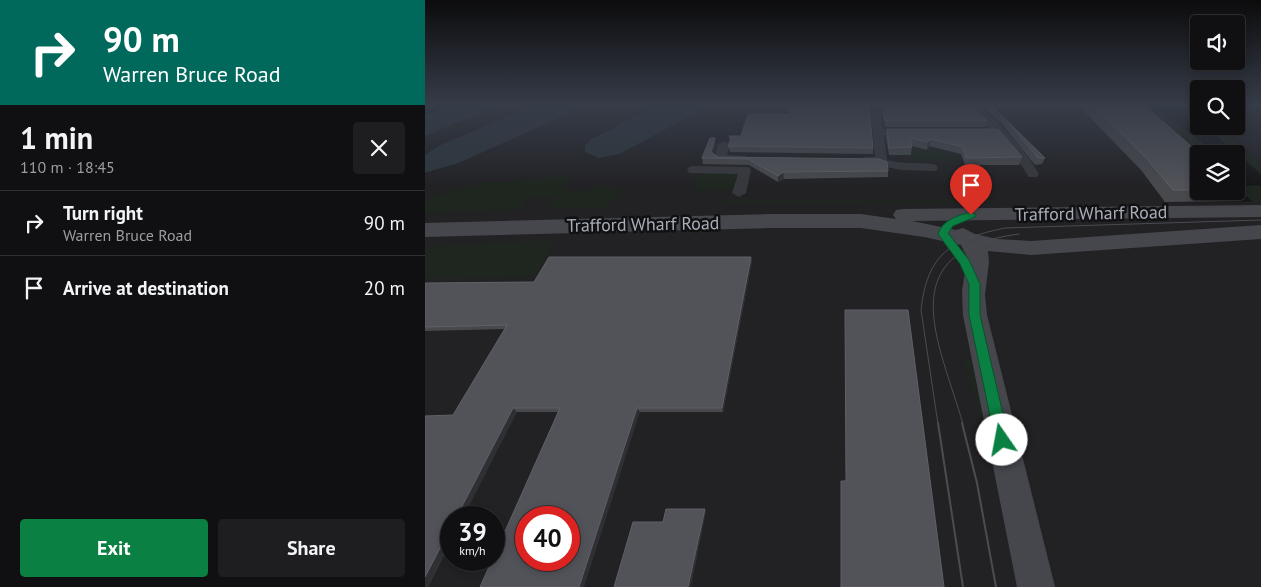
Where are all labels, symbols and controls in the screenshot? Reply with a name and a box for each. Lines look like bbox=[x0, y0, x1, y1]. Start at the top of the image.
map controls bbox=[1190, 15, 1245, 200]
button: sound bbox=[1190, 15, 1245, 70]
text: 90 m bbox=[103, 16, 180, 62]
icon: right bbox=[20, 20, 85, 85]
text: Warren Bruce Road bbox=[103, 60, 281, 88]
button: search bbox=[1190, 80, 1245, 135]
text: 1 min bbox=[20, 118, 93, 157]
button: close bbox=[353, 122, 405, 174]
button: layers bbox=[1190, 145, 1245, 200]
text: 110 m · 18:45 bbox=[20, 157, 115, 177]
pin bbox=[950, 164, 992, 215]
icon: arrive bbox=[957, 171, 985, 199]
street label: Trafford Wharf Road bbox=[1014, 200, 1168, 226]
text: Turn right bbox=[63, 201, 143, 225]
icon: right bbox=[20, 209, 48, 237]
text: 90 m bbox=[364, 211, 405, 235]
street label: Trafford Wharf Road bbox=[566, 211, 720, 237]
text: Warren Bruce Road bbox=[63, 225, 192, 245]
icon: arrive bbox=[20, 274, 48, 302]
text: Arrive at destination bbox=[63, 276, 229, 300]
text: 20 m bbox=[364, 276, 405, 300]
position arrow bbox=[975, 413, 1027, 465]
speed limit sign: 40 bbox=[515, 506, 580, 571]
text: 39 bbox=[458, 516, 487, 548]
button: Exit bbox=[20, 519, 208, 577]
button: Share bbox=[218, 519, 405, 577]
text: km/h bbox=[459, 543, 486, 558]

